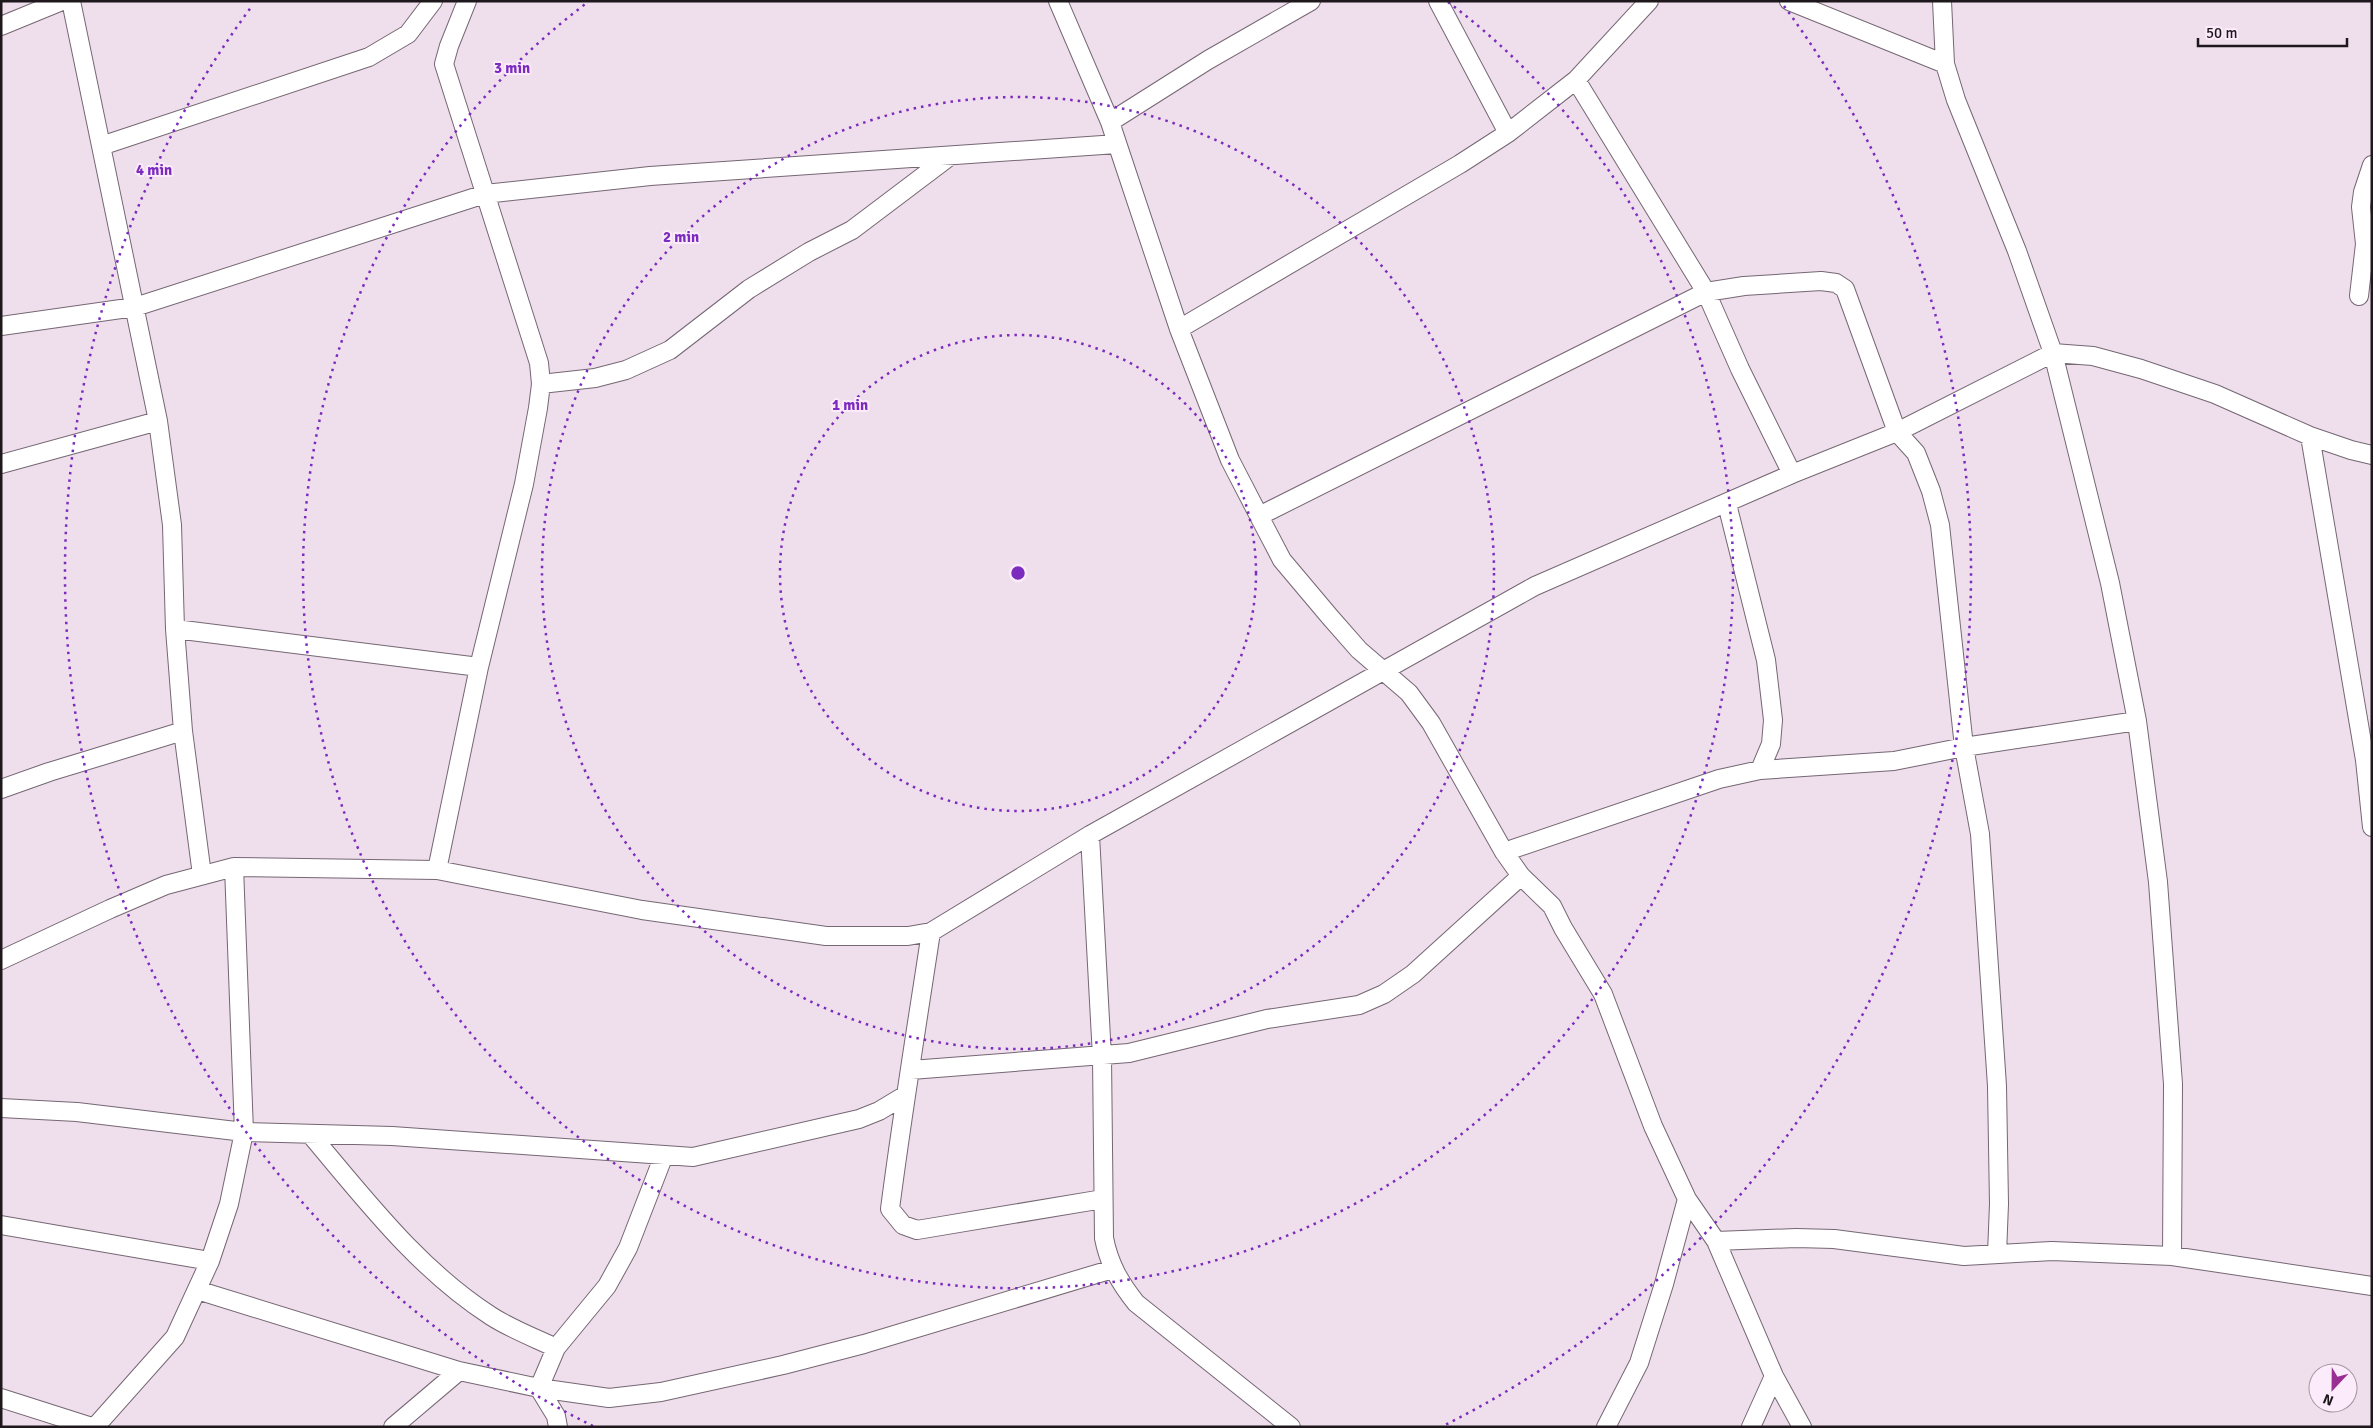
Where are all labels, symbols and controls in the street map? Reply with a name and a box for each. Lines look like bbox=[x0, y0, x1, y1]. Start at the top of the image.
scale bar bbox=[2198, 15, 2347, 47]
text: 50 m bbox=[2206, 24, 2237, 42]
text: 3 min bbox=[494, 59, 530, 77]
text: 4 min bbox=[136, 161, 172, 179]
text: 2 min bbox=[663, 228, 699, 246]
text: 1 min bbox=[832, 396, 868, 414]
centre of rings bbox=[1009, 564, 1027, 582]
north arrow bbox=[2308, 1363, 2358, 1413]
text: N bbox=[2321, 1390, 2336, 1409]

